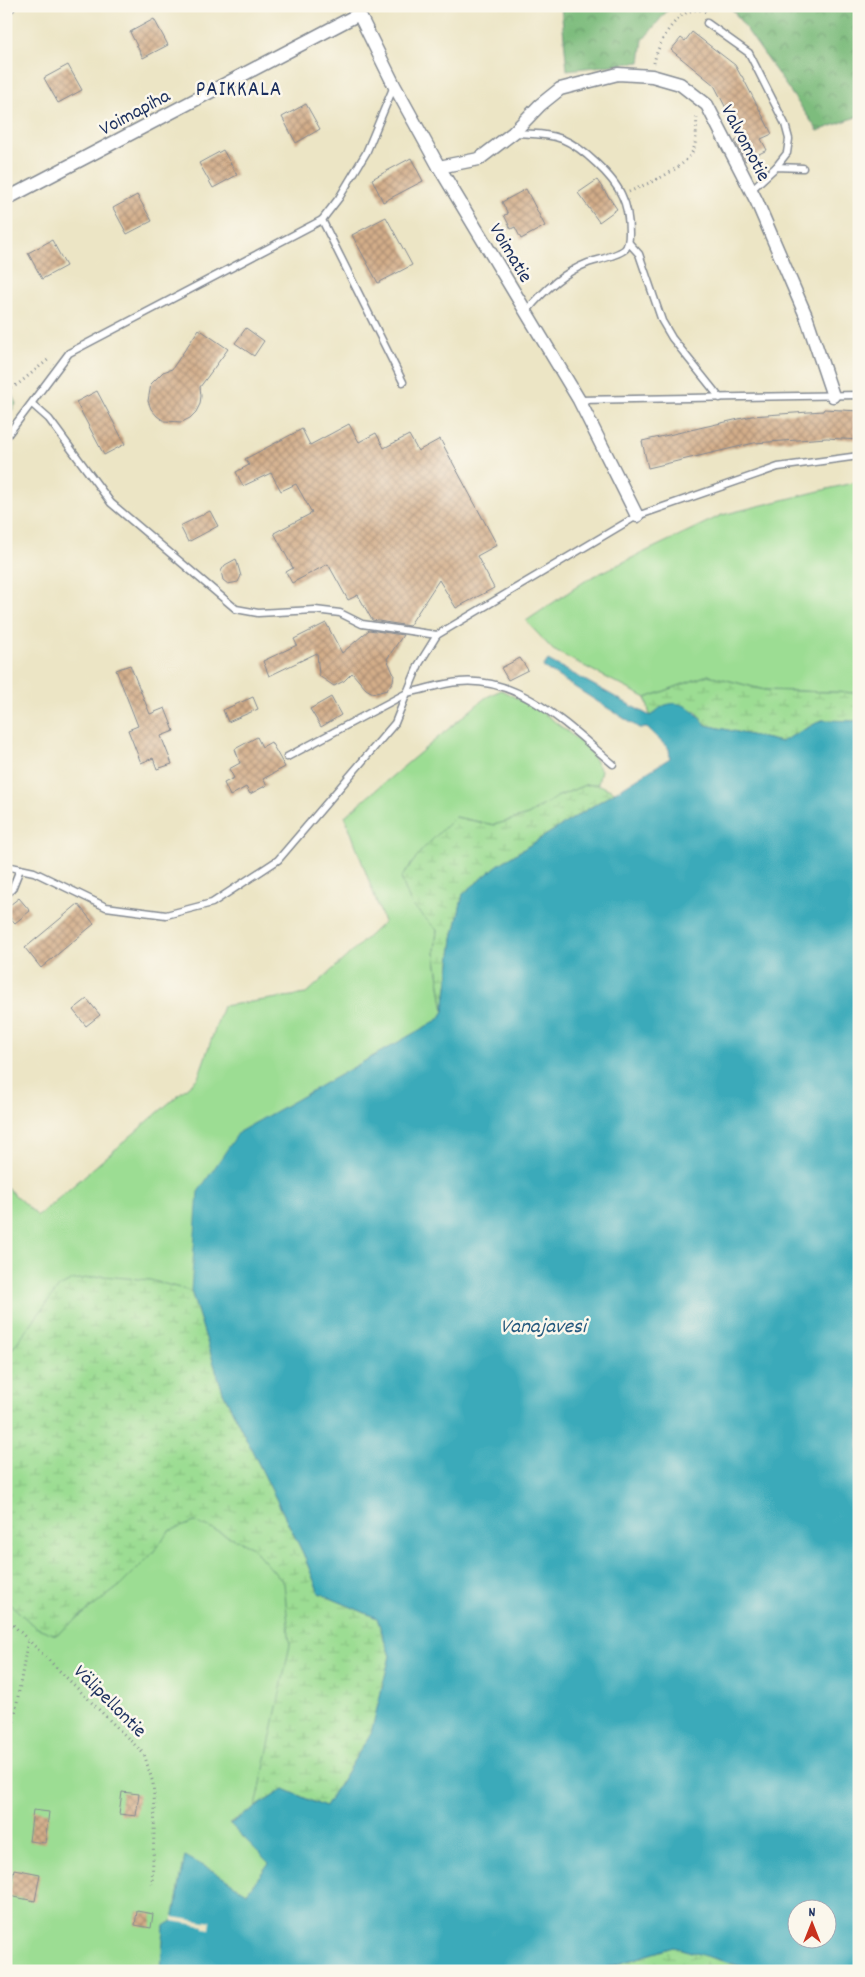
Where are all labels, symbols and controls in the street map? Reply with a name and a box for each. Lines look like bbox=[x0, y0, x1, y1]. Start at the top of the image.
district label: PAIKKALA bbox=[196, 76, 282, 106]
street label: Voimapiha bbox=[95, 83, 176, 144]
street label: Valvomotie bbox=[712, 100, 776, 187]
street label: Voimatie bbox=[481, 218, 538, 289]
water label: Vanajavesi bbox=[500, 1313, 589, 1343]
street label: Välipellontie bbox=[66, 1659, 152, 1745]
north arrow bbox=[788, 1900, 838, 1950]
text: N bbox=[809, 1903, 816, 1923]

